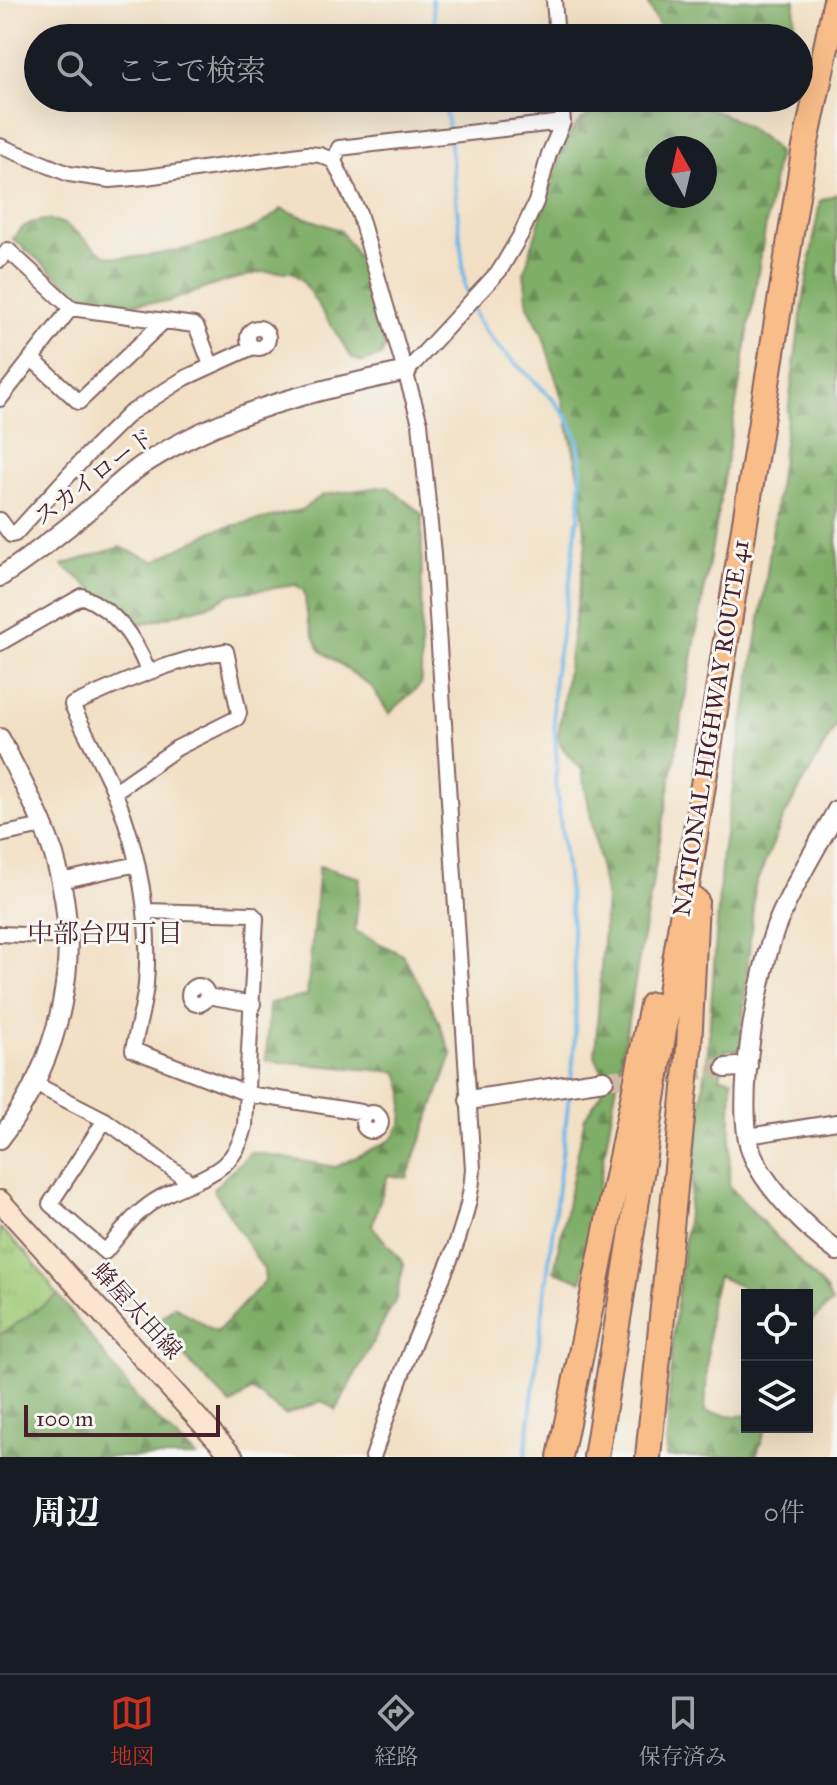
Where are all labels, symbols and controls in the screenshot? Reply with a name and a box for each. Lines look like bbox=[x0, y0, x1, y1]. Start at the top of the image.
search box bbox=[24, 24, 813, 112]
icon: search bbox=[52, 46, 96, 90]
text: ここで検索 bbox=[116, 53, 266, 89]
north arrow bbox=[645, 136, 717, 208]
street label: スカイロード bbox=[28, 422, 160, 532]
street label: NATIONAL HIGHWAY ROUTE 41 bbox=[666, 537, 756, 919]
district label: 中部台四丁目 bbox=[27, 917, 183, 949]
street label: 蜂屋太田線 bbox=[86, 1256, 188, 1366]
map controls bbox=[741, 1289, 813, 1433]
button: locate bbox=[741, 1289, 813, 1361]
button: layers bbox=[741, 1361, 813, 1433]
scale bar bbox=[24, 1401, 220, 1437]
text: 100 m bbox=[36, 1405, 93, 1432]
text: 周辺 bbox=[32, 1492, 100, 1533]
text: 0件 bbox=[764, 1496, 805, 1528]
tab: 地図 bbox=[110, 1691, 154, 1770]
tab: 経路 bbox=[374, 1691, 419, 1770]
tab: 保存済み bbox=[639, 1691, 727, 1770]

